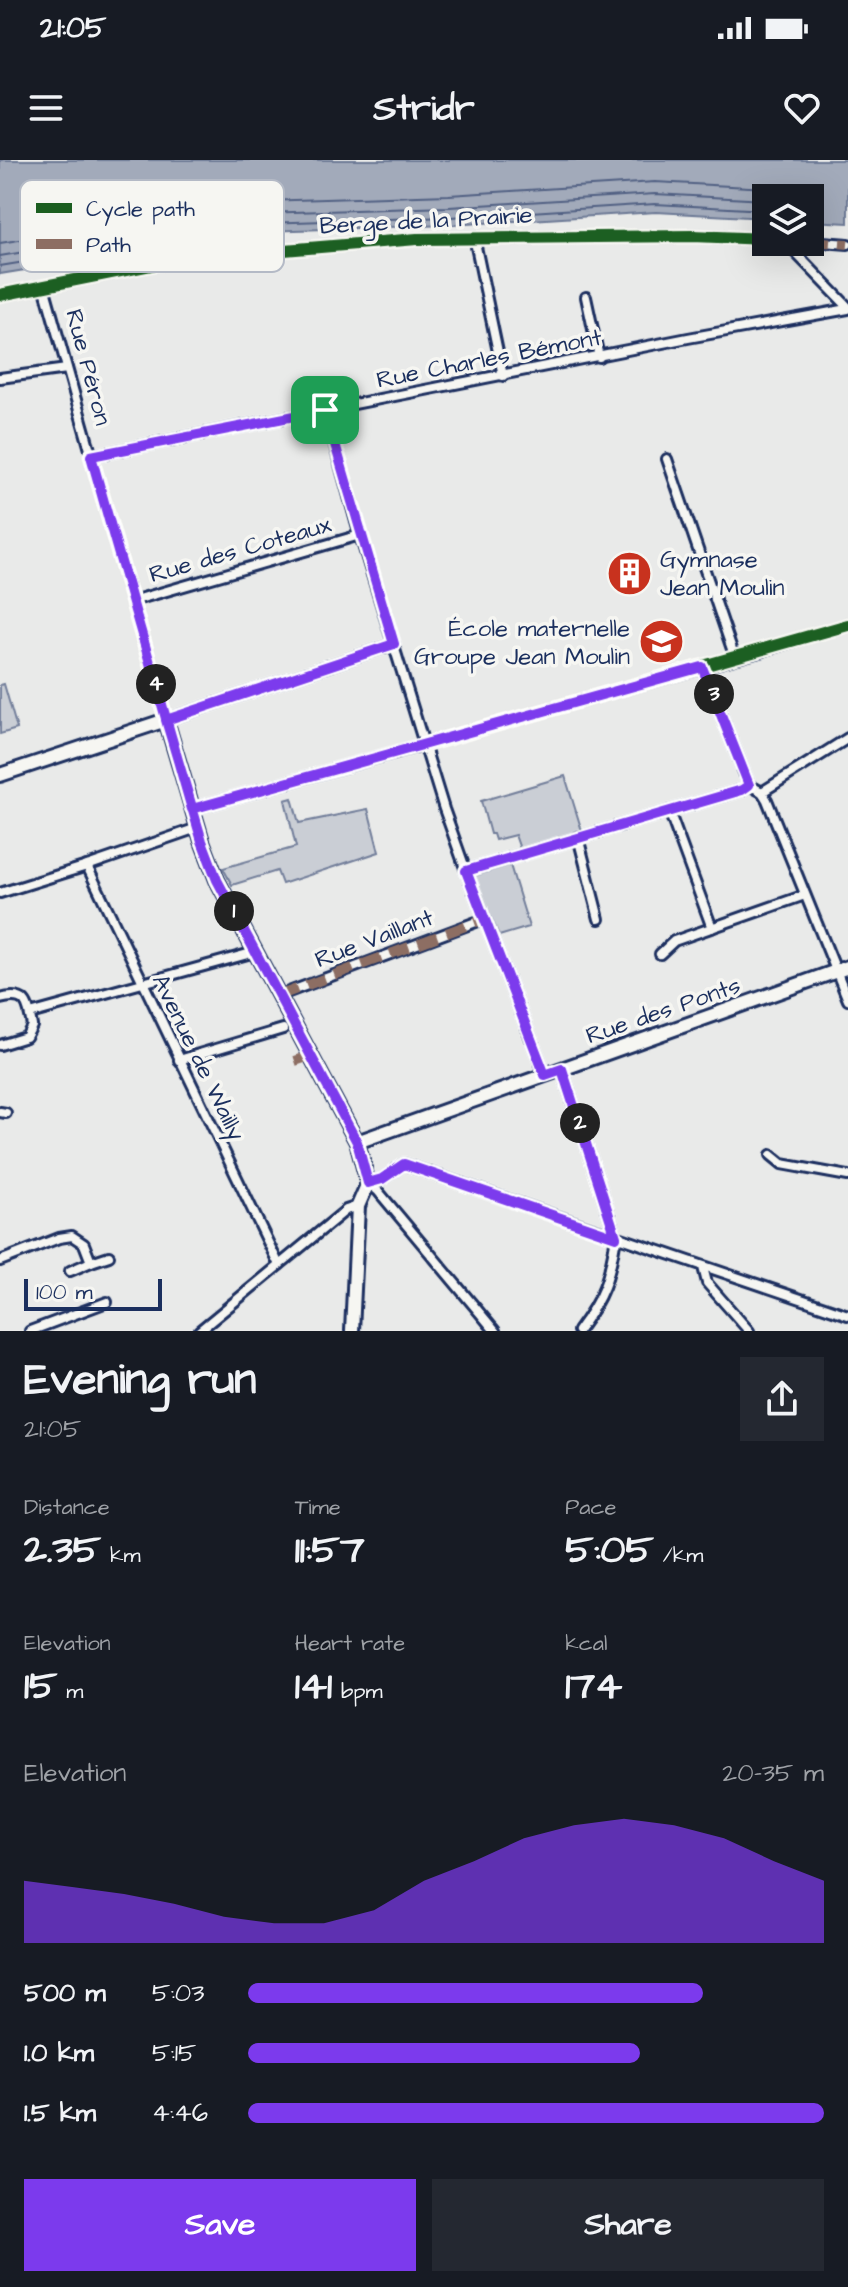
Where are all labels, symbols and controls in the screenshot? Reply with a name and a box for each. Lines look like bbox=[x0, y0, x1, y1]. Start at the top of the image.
text: 21:05 bbox=[40, 7, 106, 49]
text: Stridr bbox=[373, 83, 475, 134]
icon: menu bbox=[24, 86, 68, 130]
icon: heart bbox=[780, 86, 824, 130]
legend bbox=[20, 180, 284, 272]
map controls bbox=[752, 184, 824, 256]
button: layers bbox=[752, 184, 824, 256]
text: Cycle path bbox=[86, 194, 195, 226]
street label: Berge de la Prairie bbox=[319, 198, 533, 245]
text: Path bbox=[86, 230, 131, 261]
street label: Rue Péron bbox=[56, 305, 120, 429]
street label: Rue Charles Bémont bbox=[374, 320, 605, 397]
pin bbox=[291, 376, 359, 444]
icon: arrive bbox=[303, 388, 347, 432]
street label: Rue des Coteaux bbox=[145, 508, 336, 592]
place label: Gymnase Jean Moulin bbox=[660, 543, 784, 605]
building icon: Gymnase Jean Moulin bbox=[605, 549, 653, 597]
place label: École maternelle Groupe Jean Moulin bbox=[414, 612, 630, 674]
school or university icon: École maternelle Groupe Jean Moulin bbox=[637, 618, 685, 666]
pin: 4 bbox=[136, 664, 176, 704]
text: 4 bbox=[149, 668, 163, 699]
pin: 3 bbox=[694, 674, 734, 714]
text: 3 bbox=[708, 678, 720, 709]
pin: 1 bbox=[214, 891, 254, 931]
text: 1 bbox=[233, 895, 235, 926]
street label: Rue Vaillant bbox=[310, 901, 439, 977]
street label: Avenue de Wailly bbox=[142, 968, 253, 1147]
street label: Rue des Ponts bbox=[581, 969, 745, 1053]
pin: 2 bbox=[560, 1103, 600, 1143]
text: 2 bbox=[574, 1107, 586, 1138]
scale bar bbox=[24, 1275, 162, 1311]
text: 100 m bbox=[36, 1277, 93, 1308]
text: Evening run bbox=[24, 1350, 256, 1411]
button: share bbox=[740, 1357, 824, 1441]
text: 21:05 bbox=[24, 1411, 81, 1447]
text: Distance bbox=[24, 1492, 110, 1523]
text: Time bbox=[295, 1492, 341, 1523]
text: Pace bbox=[565, 1492, 616, 1523]
text: 2.35 bbox=[24, 1523, 101, 1578]
text: 11:57 bbox=[295, 1523, 365, 1578]
text: 5:05 bbox=[565, 1523, 654, 1578]
text: km bbox=[101, 1540, 141, 1571]
text: /km bbox=[654, 1540, 703, 1571]
text: Elevation bbox=[24, 1628, 111, 1659]
text: Heart rate bbox=[295, 1628, 405, 1659]
text: kcal bbox=[565, 1628, 607, 1659]
text: 15 bbox=[24, 1659, 57, 1714]
text: 141 bbox=[295, 1659, 332, 1714]
text: 174 bbox=[565, 1659, 622, 1714]
text: m bbox=[57, 1676, 83, 1707]
text: bpm bbox=[332, 1676, 383, 1707]
text: Elevation bbox=[24, 1755, 126, 1791]
text: 20–35 m bbox=[722, 1755, 824, 1791]
text: 500 m bbox=[24, 1975, 106, 2011]
text: 5:03 bbox=[152, 1975, 204, 2011]
text: 1.0 km bbox=[24, 2035, 94, 2071]
text: 5:15 bbox=[152, 2035, 196, 2071]
text: 1.5 km bbox=[24, 2095, 96, 2131]
text: 4:46 bbox=[152, 2095, 208, 2131]
button: Save bbox=[24, 2179, 416, 2271]
button: Share bbox=[432, 2179, 824, 2271]

